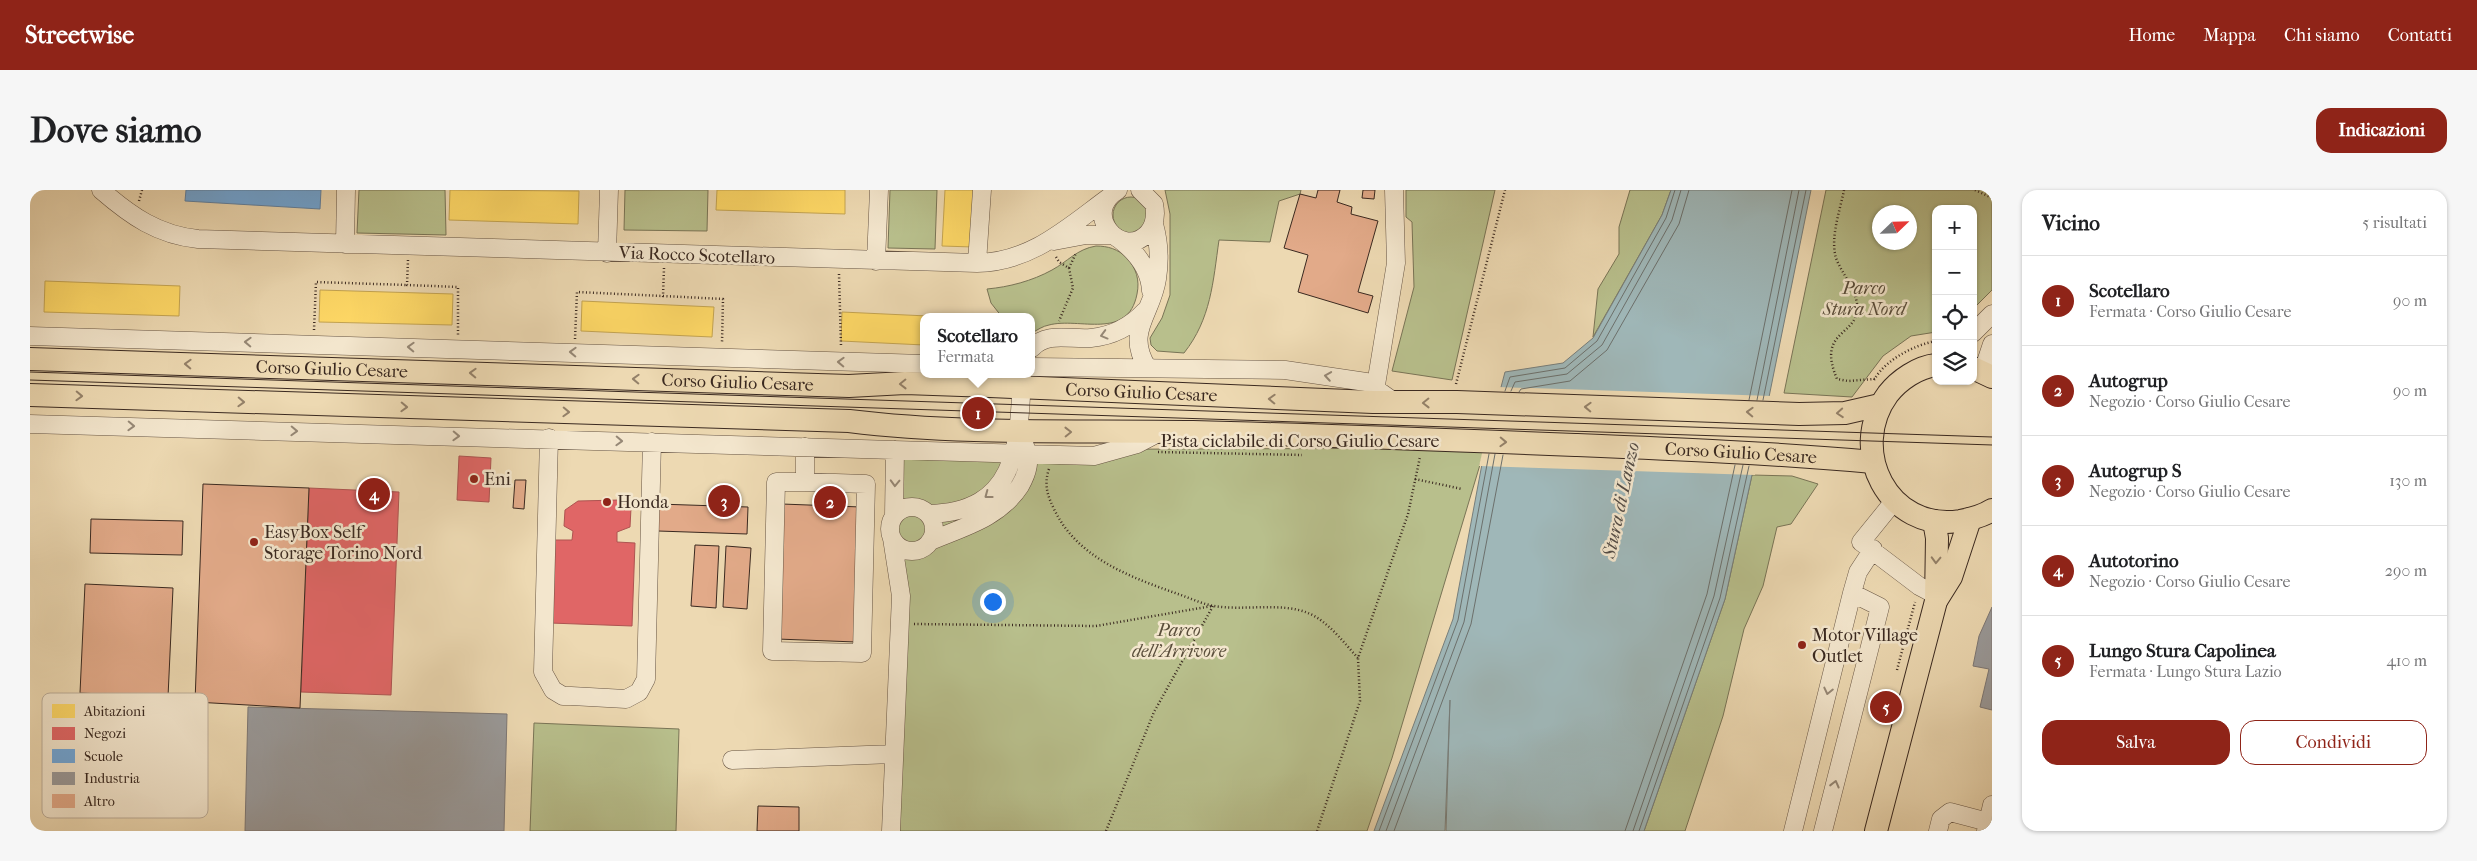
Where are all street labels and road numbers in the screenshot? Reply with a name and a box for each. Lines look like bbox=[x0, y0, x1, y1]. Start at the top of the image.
street label: Via Rocco Scotellaro bbox=[617, 242, 776, 269]
street label: Corso Giulio Cesare bbox=[255, 356, 408, 382]
street label: Corso Giulio Cesare bbox=[661, 370, 814, 396]
street label: Corso Giulio Cesare bbox=[1065, 379, 1218, 406]
street label: Pista ciclabile di Corso Giulio Cesare bbox=[1160, 431, 1440, 452]
street label: Corso Giulio Cesare bbox=[1664, 439, 1818, 468]

